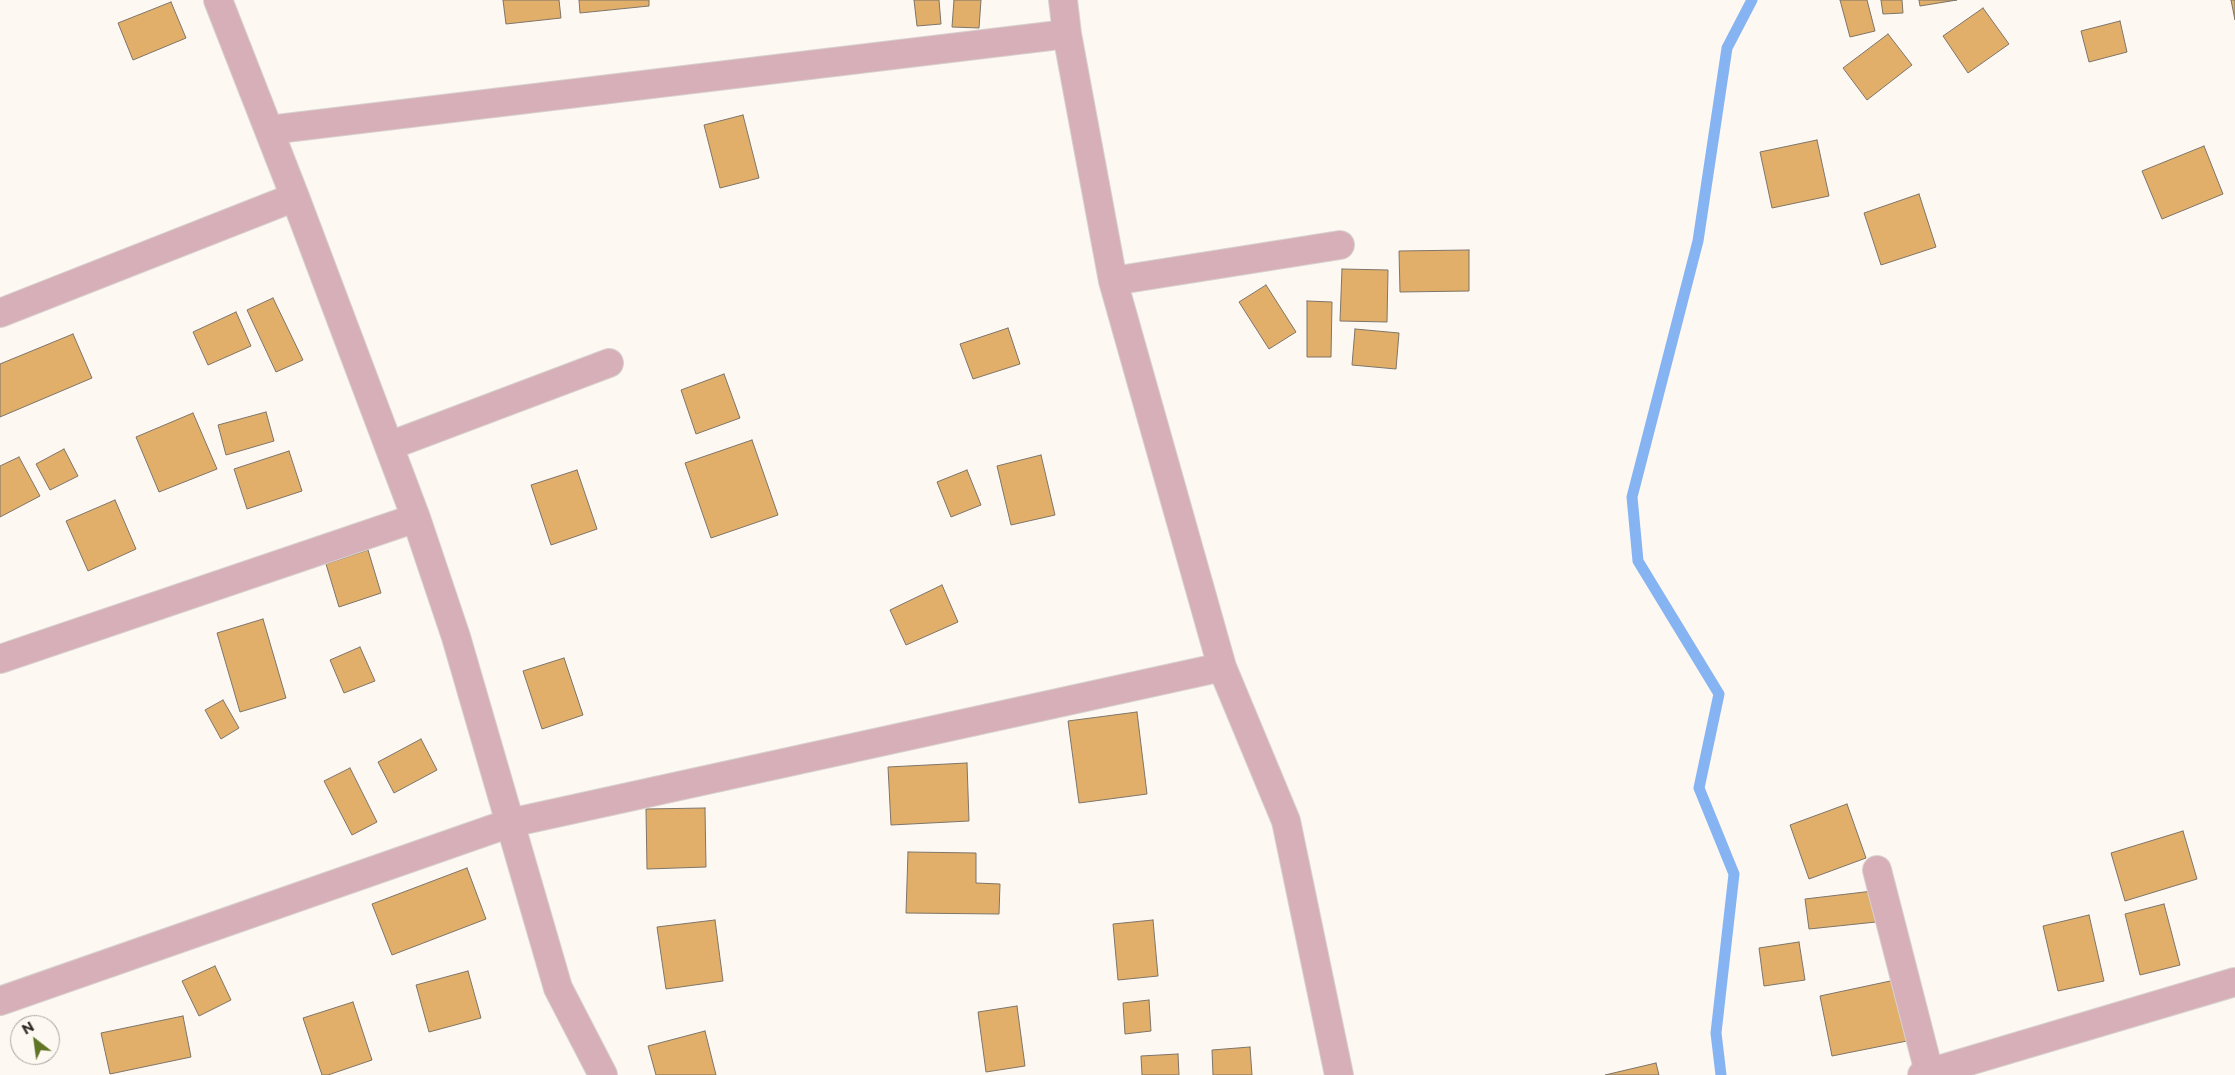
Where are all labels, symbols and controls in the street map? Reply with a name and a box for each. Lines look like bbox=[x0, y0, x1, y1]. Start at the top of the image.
north arrow bbox=[10, 1015, 60, 1065]
text: N bbox=[19, 1017, 37, 1038]

